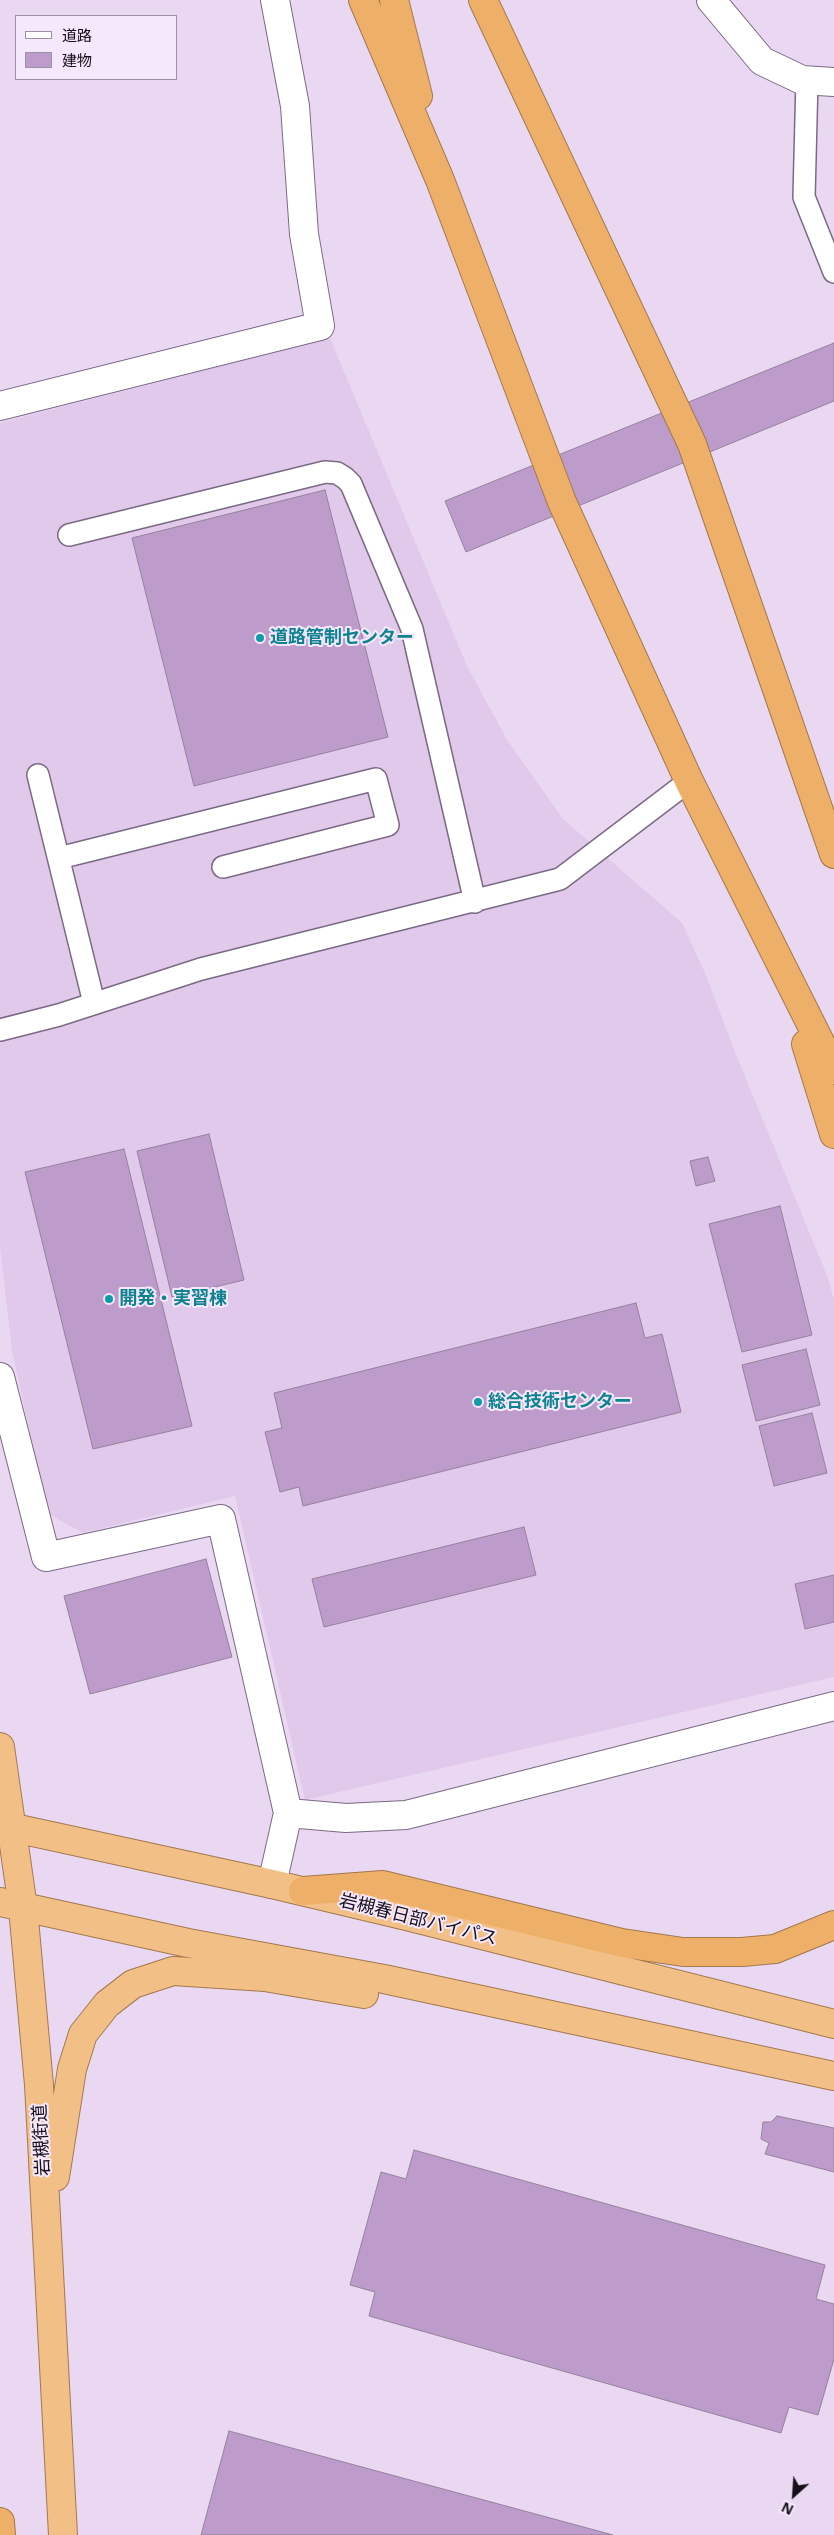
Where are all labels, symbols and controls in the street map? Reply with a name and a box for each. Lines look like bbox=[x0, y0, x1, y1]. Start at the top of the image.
legend bbox=[15, 15, 178, 80]
text: 道路 bbox=[62, 25, 92, 45]
text: 建物 bbox=[62, 50, 92, 70]
place label: 道路管制センター bbox=[270, 627, 414, 649]
marker: 道路管制センター bbox=[254, 632, 266, 644]
place label: 開発・実習棟 bbox=[119, 1288, 227, 1310]
marker: 開発・実習棟 bbox=[103, 1293, 115, 1305]
place label: 総合技術センター bbox=[488, 1391, 632, 1413]
marker: 総合技術センター bbox=[472, 1396, 484, 1408]
street label: 岩槻春日部バイパス bbox=[337, 1890, 499, 1950]
street label: 岩槻街道 bbox=[29, 2103, 55, 2177]
north arrow bbox=[769, 2470, 819, 2520]
text: N bbox=[778, 2498, 796, 2520]

